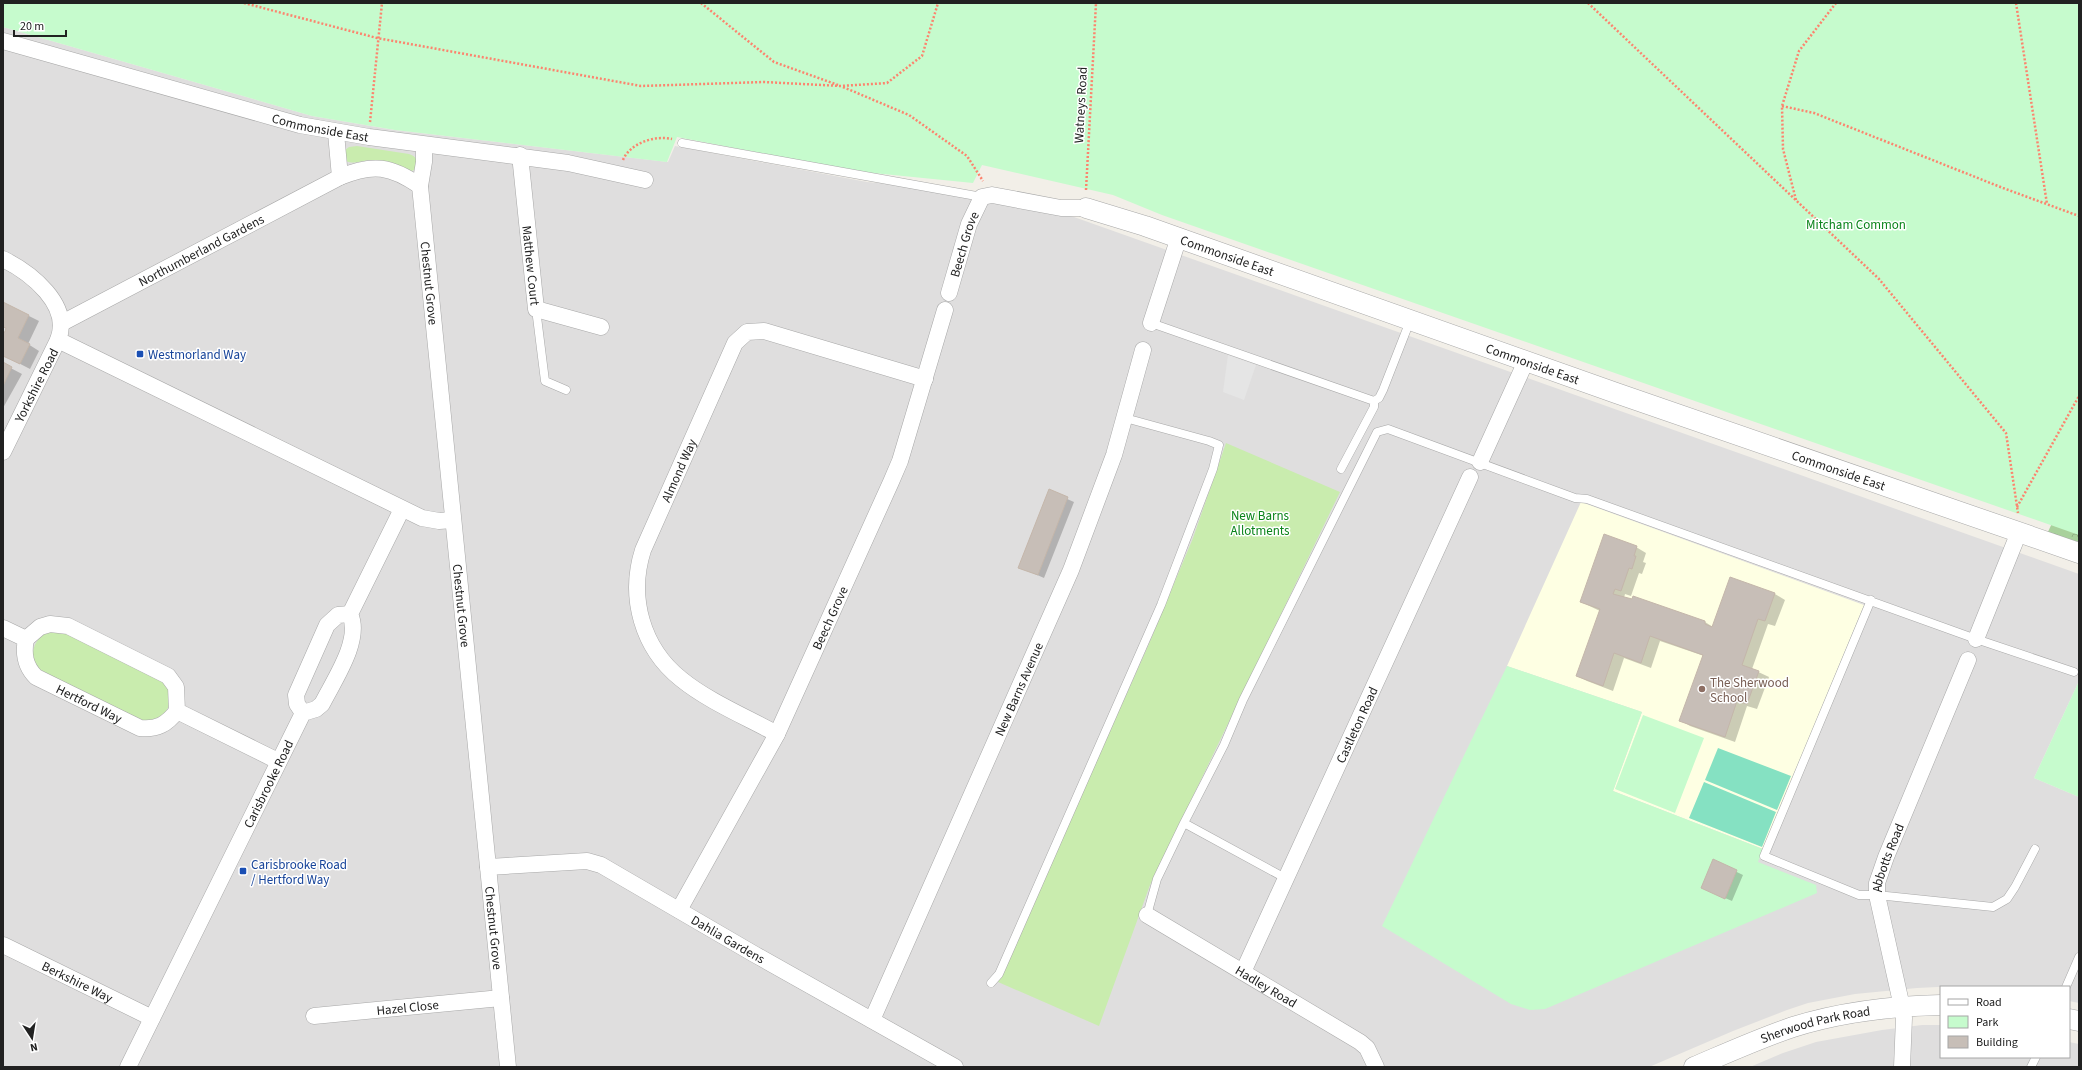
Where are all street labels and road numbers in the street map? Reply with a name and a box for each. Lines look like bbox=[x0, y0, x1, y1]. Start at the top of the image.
street label: Watneys Road bbox=[1070, 66, 1092, 144]
street label: Commonside East bbox=[270, 109, 370, 147]
street label: Beech Grove bbox=[946, 209, 984, 280]
street label: Northumberland Gardens bbox=[135, 210, 268, 291]
street label: Matthew Court bbox=[517, 225, 544, 307]
street label: Commonside East bbox=[1178, 231, 1277, 281]
street label: Chestnut Grove bbox=[416, 241, 442, 326]
street label: Commonside East bbox=[1483, 340, 1582, 389]
street label: Yorkshire Road bbox=[10, 345, 63, 426]
street label: Almond Way bbox=[657, 436, 701, 505]
street label: Commonside East bbox=[1789, 446, 1888, 496]
street label: Chestnut Grove bbox=[448, 563, 474, 648]
street label: Beech Grove bbox=[808, 583, 853, 653]
street label: New Barns Avenue bbox=[991, 640, 1048, 739]
street label: Hertford Way bbox=[53, 680, 125, 728]
street label: Castleton Road bbox=[1332, 684, 1383, 766]
street label: Carisbrooke Road bbox=[240, 737, 298, 831]
street label: Abbotts Road bbox=[1869, 821, 1909, 892]
street label: Chestnut Grove bbox=[480, 886, 506, 971]
street label: Dahlia Gardens bbox=[688, 911, 768, 969]
street label: Berkshire Way bbox=[39, 957, 116, 1007]
street label: Hadley Road bbox=[1232, 962, 1300, 1012]
street label: Hazel Close bbox=[376, 996, 440, 1020]
street label: Sherwood Park Road bbox=[1758, 1002, 1871, 1048]

